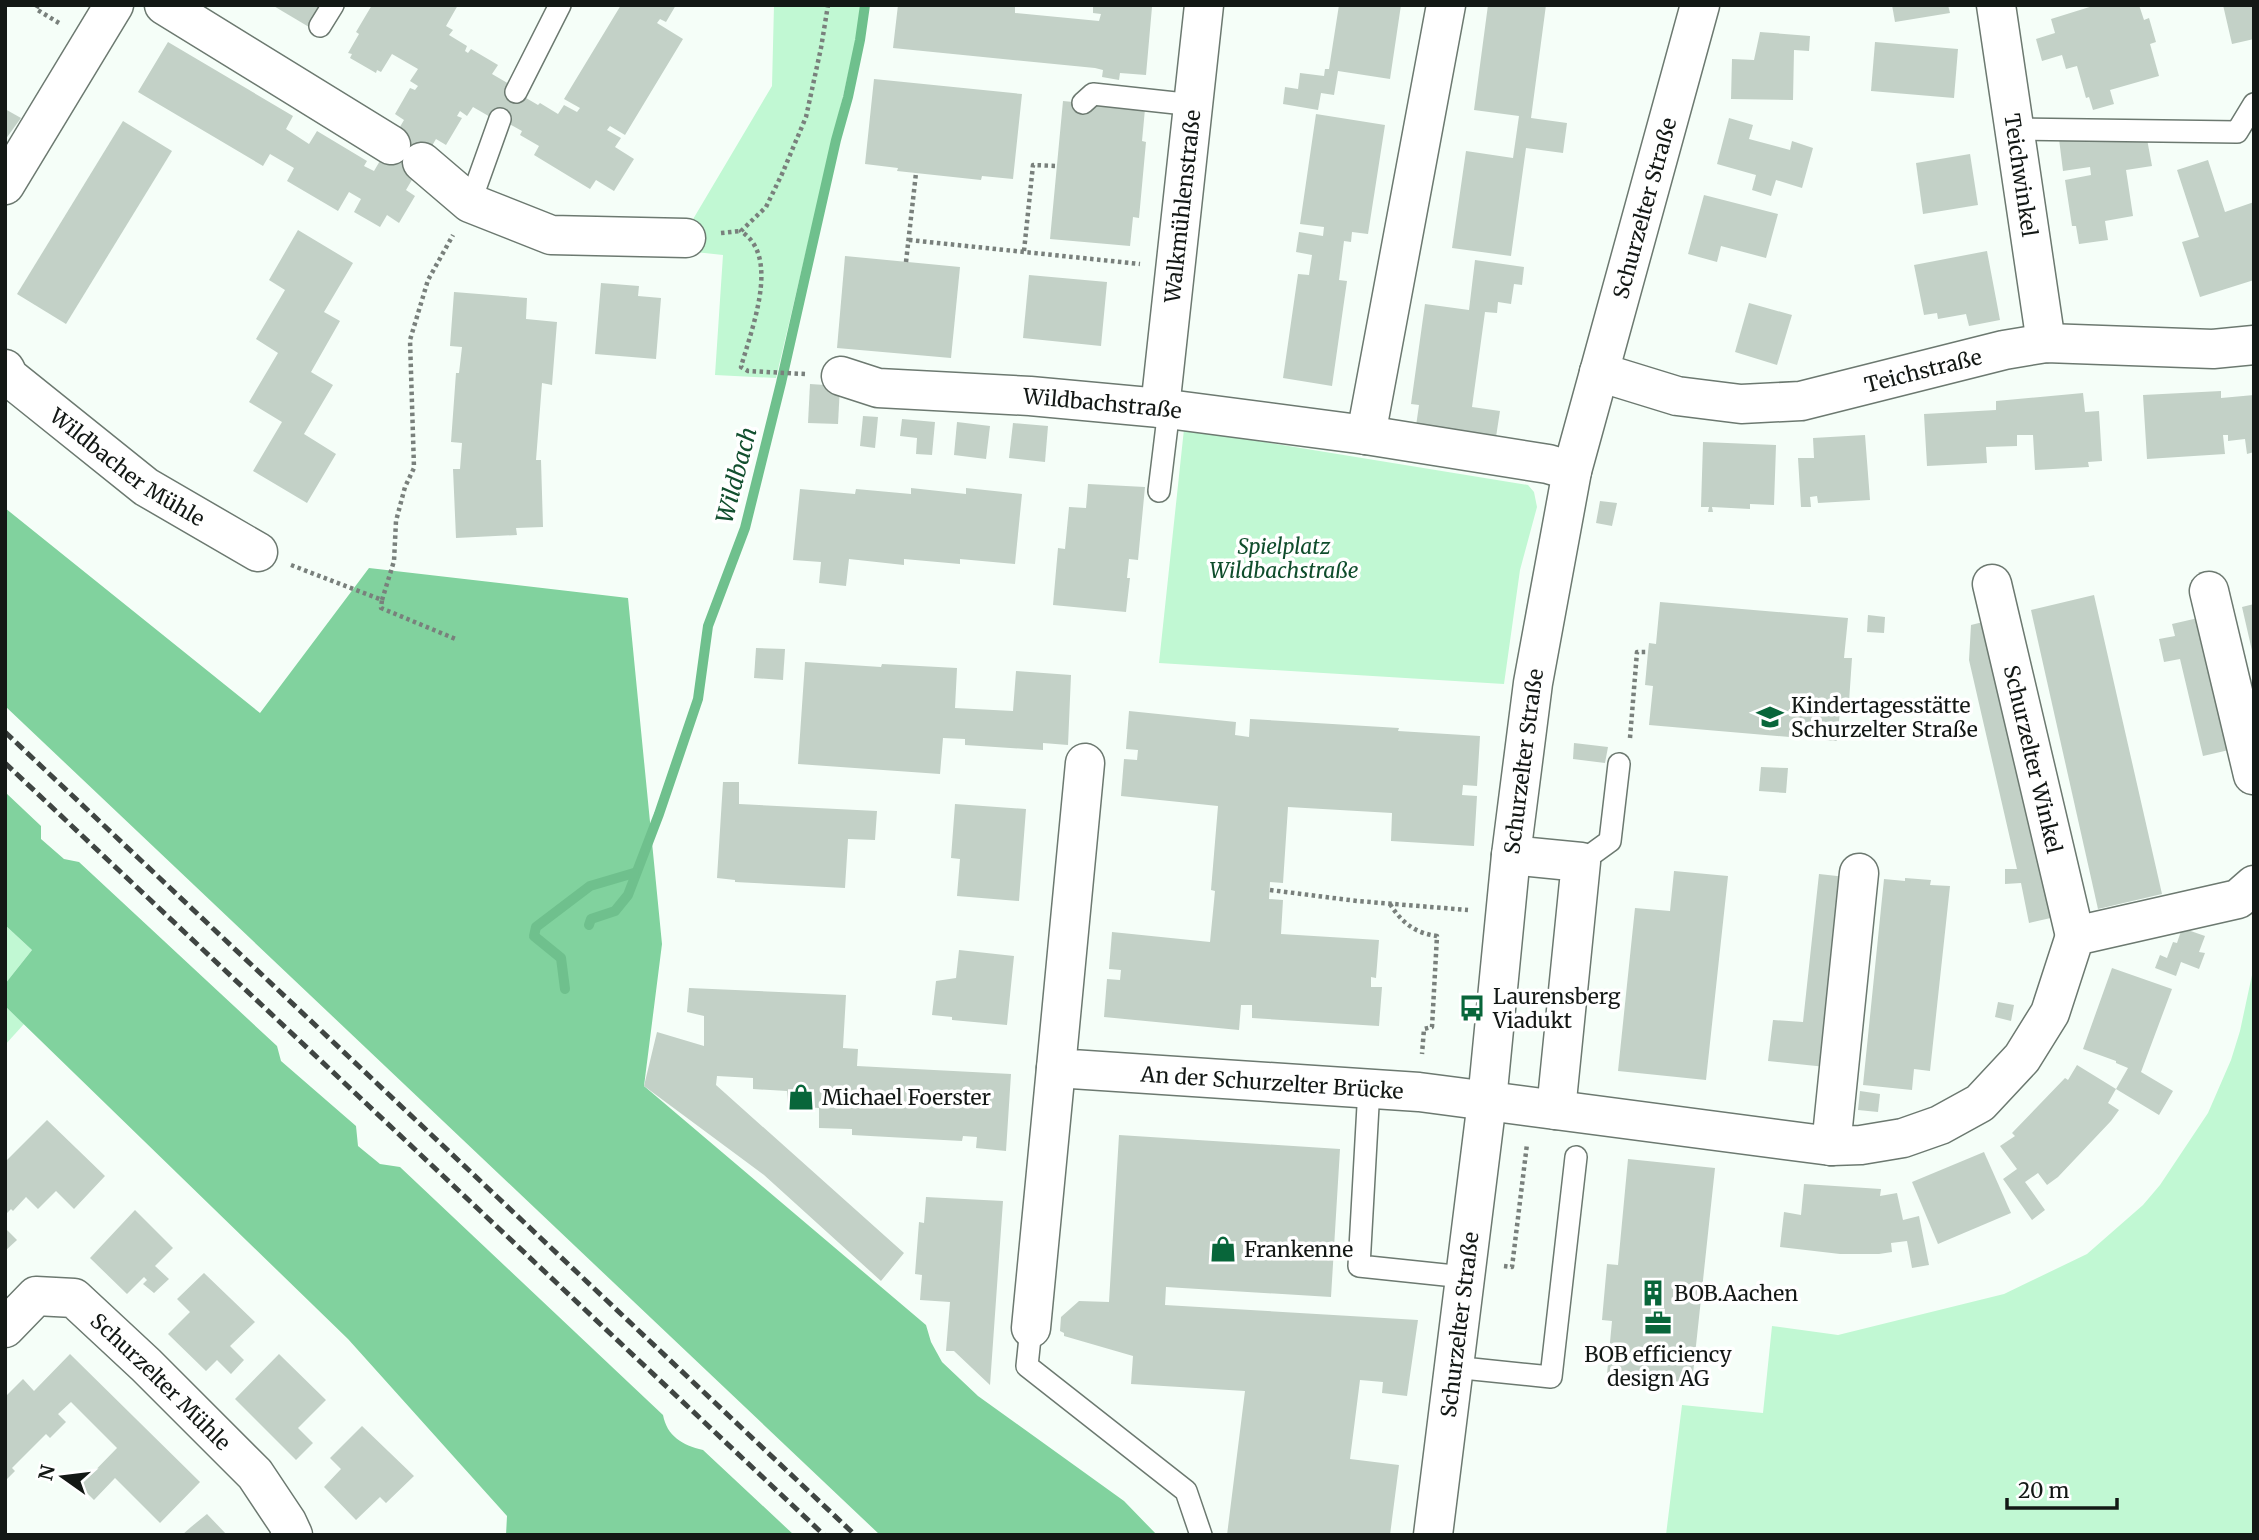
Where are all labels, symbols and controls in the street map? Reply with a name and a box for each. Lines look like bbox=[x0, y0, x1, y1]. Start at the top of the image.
street label: Walkmühlenstraße bbox=[1158, 108, 1206, 305]
street label: Teichwinkel bbox=[1999, 112, 2044, 239]
street label: Schurzelter Straße bbox=[1606, 115, 1682, 302]
street label: Teichstraße bbox=[1862, 343, 1984, 398]
street label: Wildbachstraße bbox=[1021, 382, 1184, 424]
street label: Wildbacher Mühle bbox=[44, 401, 210, 532]
water label: Wildbach bbox=[709, 424, 763, 526]
park label: Spielplatz Wildbachstraße bbox=[1209, 533, 1359, 584]
street label: Schurzelter Winkel bbox=[1998, 662, 2069, 856]
street label: Schurzelter Straße bbox=[1498, 666, 1549, 856]
place label: Kindertagesstätte Schurzelter Straße bbox=[1791, 692, 1978, 743]
school or university icon: Kindertagesstätte Schurzelter Straße bbox=[1755, 702, 1785, 732]
place label: Laurensberg Viadukt bbox=[1492, 983, 1621, 1034]
bus stop icon: Laurensberg Viadukt bbox=[1457, 993, 1487, 1023]
street label: An der Schurzelter Brücke bbox=[1139, 1060, 1404, 1104]
shop icon: Michael Foerster bbox=[786, 1082, 816, 1112]
place label: Michael Foerster bbox=[822, 1084, 991, 1111]
street label: Schurzelter Straße bbox=[1434, 1230, 1484, 1419]
shop icon: Frankenne bbox=[1208, 1234, 1238, 1264]
place label: Frankenne bbox=[1244, 1236, 1353, 1263]
building icon: BOB.Aachen bbox=[1638, 1278, 1668, 1308]
place label: BOB.Aachen bbox=[1674, 1280, 1798, 1307]
street label: Schurzelter Mühle bbox=[85, 1307, 237, 1456]
office icon: BOB efficiency design AG bbox=[1643, 1308, 1673, 1338]
place label: BOB efficiency design AG bbox=[1584, 1341, 1733, 1392]
north arrow bbox=[28, 1442, 98, 1512]
text: N bbox=[33, 1463, 60, 1483]
scale bar bbox=[2007, 1466, 2117, 1510]
text: 20 m bbox=[2018, 1477, 2070, 1504]

